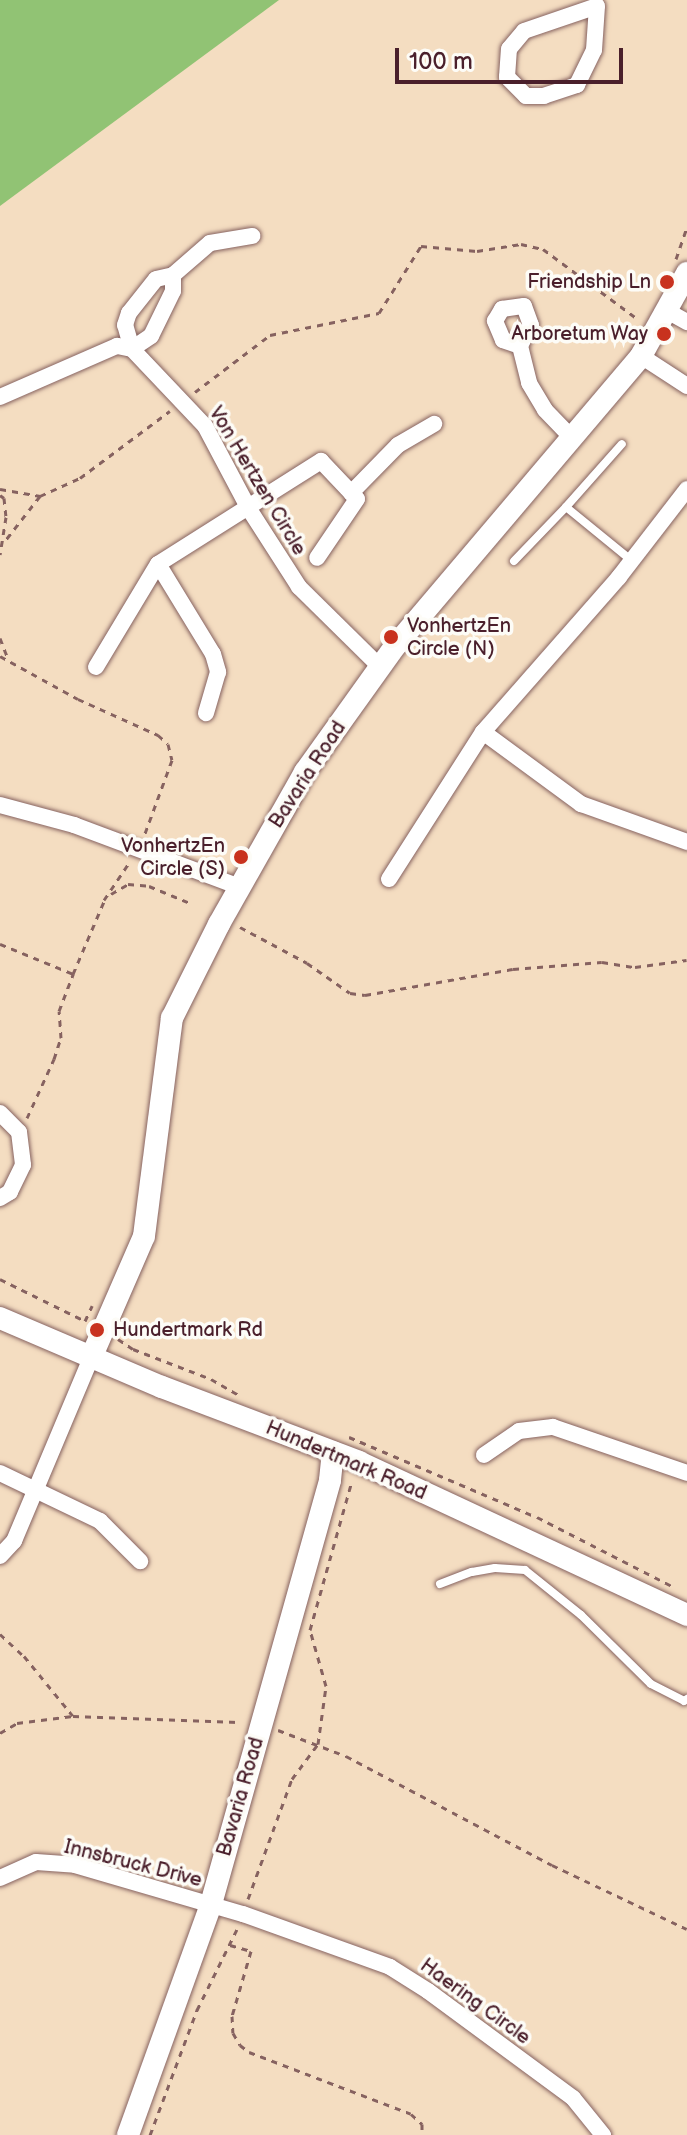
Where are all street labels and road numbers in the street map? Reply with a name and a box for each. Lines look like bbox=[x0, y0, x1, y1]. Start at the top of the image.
street label: Von Hertzen Circle bbox=[203, 402, 311, 560]
street label: Bavaria Road bbox=[265, 717, 351, 833]
street label: Hundertmark Road bbox=[262, 1416, 430, 1506]
street label: Bavaria Road bbox=[213, 1735, 269, 1859]
street label: Innsbruck Drive bbox=[62, 1835, 204, 1893]
street label: Haering Circle bbox=[415, 1954, 535, 2050]

